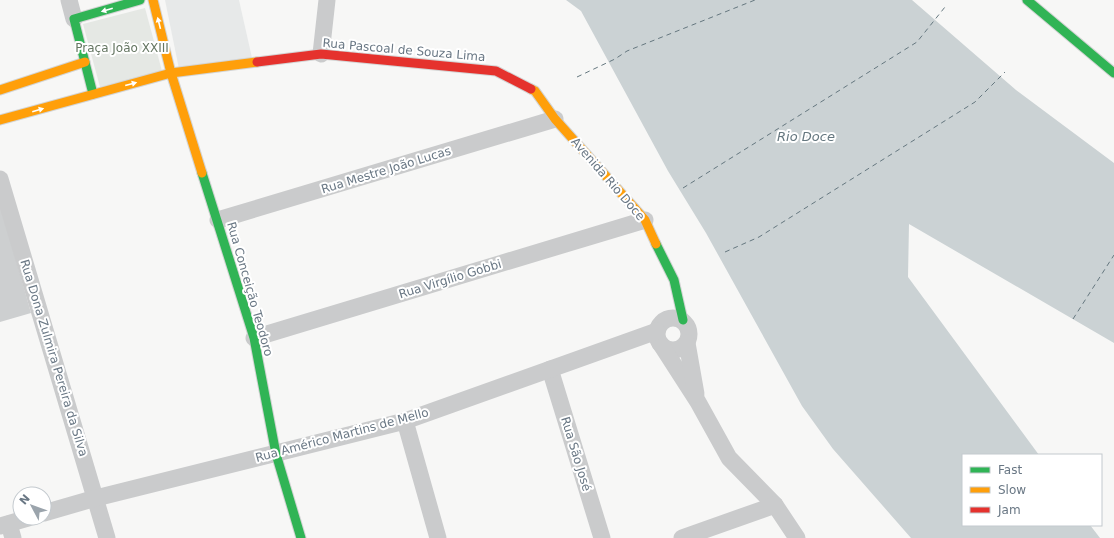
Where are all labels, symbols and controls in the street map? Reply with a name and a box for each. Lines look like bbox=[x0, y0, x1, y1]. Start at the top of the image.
one-way arrow bbox=[101, 7, 113, 13]
one-way arrow bbox=[155, 17, 161, 29]
street label: Rua Pascoal de Souza Lima bbox=[322, 36, 486, 64]
park label: Praça João XXIII bbox=[75, 41, 169, 55]
one-way arrow bbox=[125, 81, 137, 87]
one-way arrow bbox=[32, 107, 44, 113]
water label: Rio Doce bbox=[777, 129, 835, 144]
street label: Avenida Rio Doce bbox=[568, 135, 648, 223]
street label: Rua Mestre João Lucas bbox=[319, 144, 453, 196]
street label: Rua Conceição Teodoro bbox=[224, 220, 276, 358]
street label: Rua Virgílio Gobbi bbox=[397, 257, 503, 301]
street label: Rua Dona Zulmira Pereira da Silva bbox=[17, 258, 91, 458]
street label: Rua Américo Martins de Mello bbox=[254, 405, 430, 465]
street label: Rua São José bbox=[558, 415, 594, 493]
legend bbox=[962, 454, 1102, 526]
text: Fast bbox=[998, 463, 1022, 477]
text: Slow bbox=[998, 483, 1026, 497]
north arrow bbox=[12, 486, 52, 526]
text: N bbox=[17, 492, 33, 508]
text: Jam bbox=[997, 503, 1021, 517]

